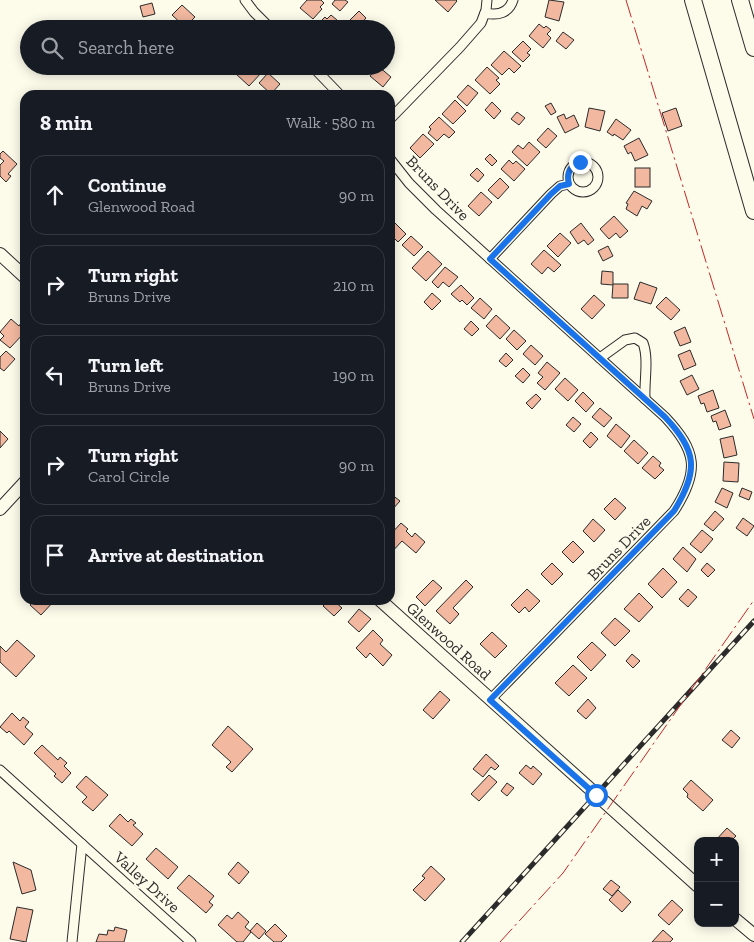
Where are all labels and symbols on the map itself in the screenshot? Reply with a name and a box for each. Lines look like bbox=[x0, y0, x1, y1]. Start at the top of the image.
route end bbox=[569, 151, 592, 174]
street label: Bruns Drive bbox=[402, 152, 474, 224]
street label: Bruns Drive bbox=[583, 512, 655, 584]
street label: Glenwood Road bbox=[403, 598, 495, 684]
route start bbox=[585, 784, 608, 807]
street label: Valley Drive bbox=[109, 847, 184, 916]

